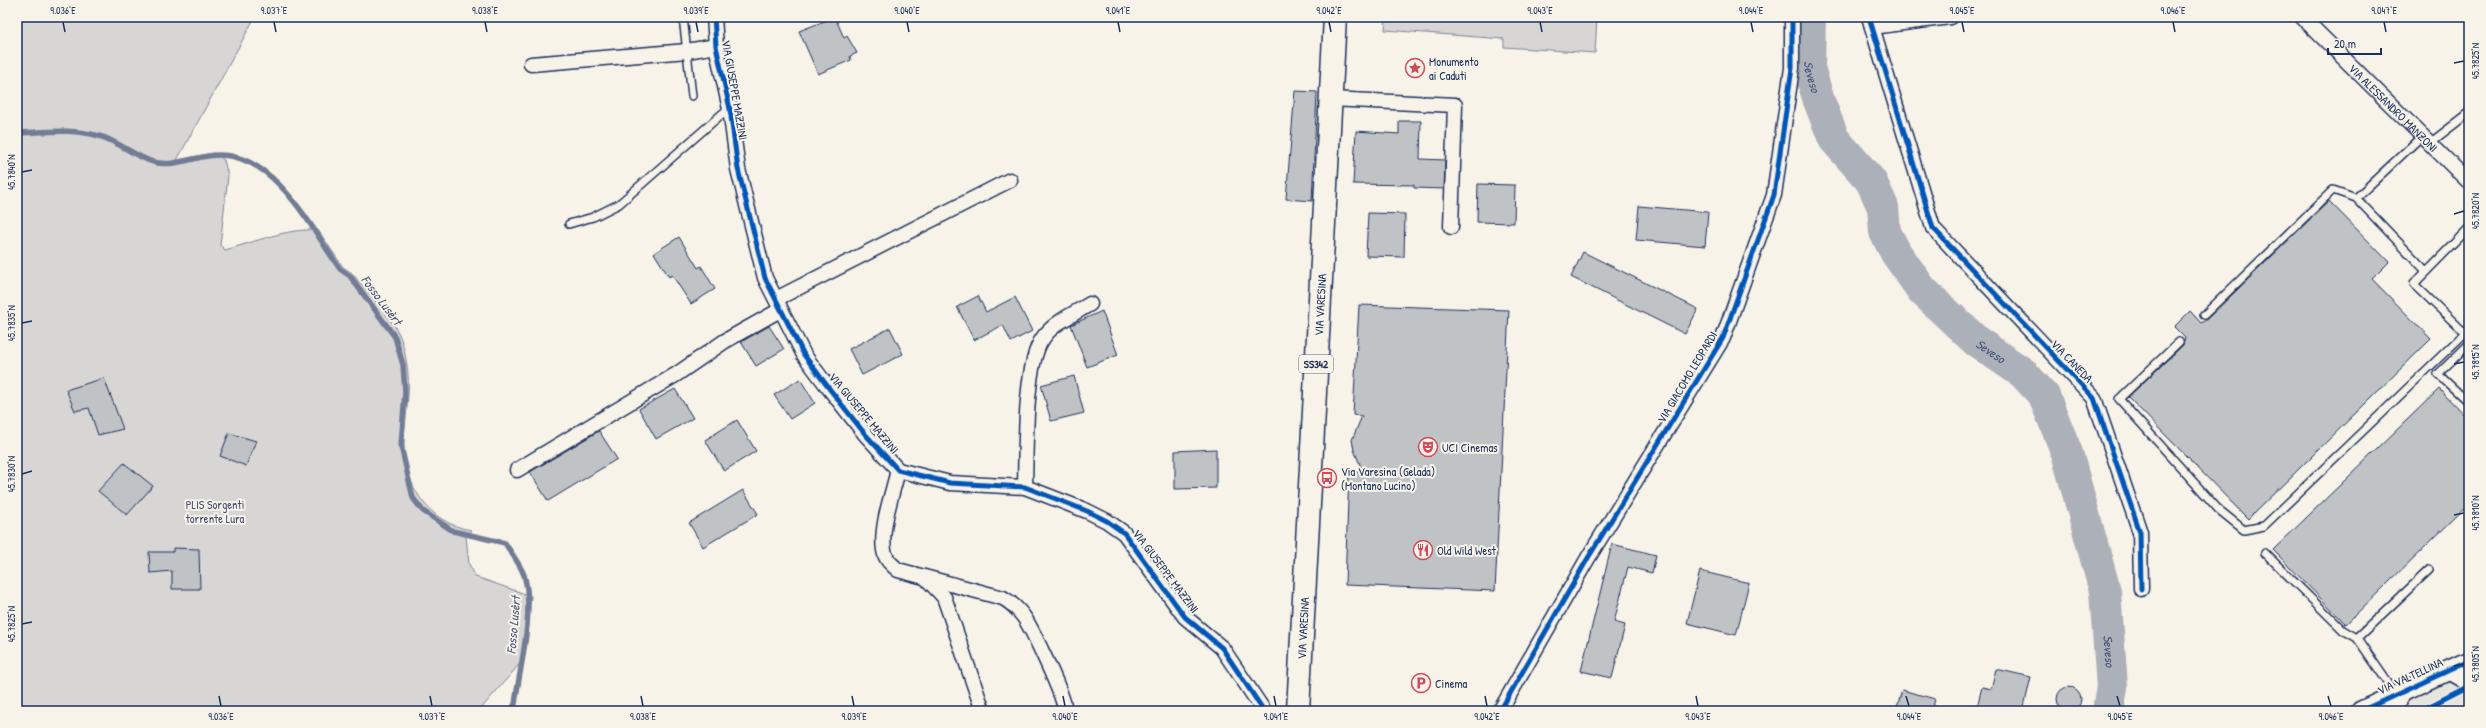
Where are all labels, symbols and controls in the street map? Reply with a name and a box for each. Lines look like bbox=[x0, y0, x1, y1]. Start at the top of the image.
text: 9.036°E bbox=[50, 4, 76, 17]
text: 9.037°E bbox=[261, 4, 288, 17]
text: 9.038°E bbox=[472, 4, 498, 17]
text: 9.039°E bbox=[683, 4, 709, 17]
text: 9.040°E bbox=[894, 4, 920, 17]
text: 9.041°E bbox=[1106, 4, 1131, 17]
text: 9.042°E bbox=[1316, 4, 1342, 17]
text: 9.043°E bbox=[1527, 4, 1553, 17]
text: 9.044°E bbox=[1739, 4, 1764, 17]
text: 9.045°E bbox=[1949, 4, 1975, 17]
text: 9.046°E bbox=[2161, 4, 2186, 17]
text: 9.047°E bbox=[2371, 4, 2397, 17]
scale bar bbox=[2328, 30, 2381, 56]
text: 20 m bbox=[2334, 35, 2356, 52]
street label: VIA GIUSEPPE MAZZINI bbox=[718, 39, 752, 141]
text: 45.7825°N bbox=[2469, 43, 2482, 79]
place label: Monumento ai Caduti bbox=[1429, 53, 1479, 84]
place icon: Monumento ai Caduti bbox=[1404, 57, 1426, 79]
street label: VIA ALESSANDRO MANZONI bbox=[2345, 60, 2442, 156]
water label: Seveso bbox=[1800, 61, 1825, 96]
text: 45.7840°N bbox=[5, 154, 18, 190]
text: 45.7820°N bbox=[2469, 193, 2482, 229]
water label: Fosso Lusèrt bbox=[357, 271, 408, 331]
street label: VIA VARESINA bbox=[1310, 273, 1330, 336]
text: 45.7835°N bbox=[5, 305, 18, 341]
street label: VIA GIACOMO LEOPARDI bbox=[1653, 328, 1721, 426]
water label: Seveso bbox=[1972, 335, 2010, 368]
street label: VIA CANEDA bbox=[2047, 336, 2097, 386]
text: 45.7815°N bbox=[2469, 345, 2482, 379]
road number: SS342 bbox=[1299, 355, 1333, 373]
street label: VIA GIUSEPPE MAZZINI bbox=[825, 369, 903, 457]
theatre icon: UCI Cinemas bbox=[1417, 436, 1439, 458]
place label: UCI Cinemas bbox=[1442, 439, 1498, 456]
text: 45.7830°N bbox=[5, 456, 18, 492]
place label: Via Varesina (Gelada) (Montano Lucino) bbox=[1341, 463, 1435, 494]
bus stop icon: Via Varesina (Gelada) (Montano Lucino) bbox=[1316, 467, 1338, 489]
text: 45.7810°N bbox=[2469, 495, 2482, 531]
park label: PLIS Sorgenti torrente Lura bbox=[186, 496, 245, 527]
street label: VIA GIUSEPPE MAZZINI bbox=[1129, 526, 1203, 616]
restaurant icon: Old Wild West bbox=[1412, 539, 1434, 561]
place label: Old Wild West bbox=[1437, 542, 1497, 559]
water label: Fosso Lusèrt bbox=[502, 593, 525, 655]
street label: VIA VARESINA bbox=[1292, 596, 1313, 660]
text: 45.7825°N bbox=[5, 606, 18, 642]
water label: Seveso bbox=[2099, 634, 2120, 669]
text: 45.7805°N bbox=[2469, 646, 2482, 682]
street label: VIA VALTELLINA bbox=[2375, 653, 2446, 699]
parking icon: Cinema bbox=[1410, 672, 1432, 694]
place label: Cinema bbox=[1435, 675, 1468, 692]
text: 9.036°E bbox=[208, 710, 234, 723]
text: 9.037°E bbox=[419, 710, 446, 723]
text: 9.038°E bbox=[630, 710, 656, 723]
text: 9.039°E bbox=[841, 710, 867, 723]
text: 9.040°E bbox=[1052, 710, 1078, 723]
text: 9.041°E bbox=[1264, 710, 1289, 723]
text: 9.042°E bbox=[1474, 710, 1500, 723]
text: 9.043°E bbox=[1685, 710, 1711, 723]
text: 9.044°E bbox=[1897, 710, 1922, 723]
text: 9.045°E bbox=[2107, 710, 2133, 723]
text: 9.046°E bbox=[2319, 710, 2344, 723]

